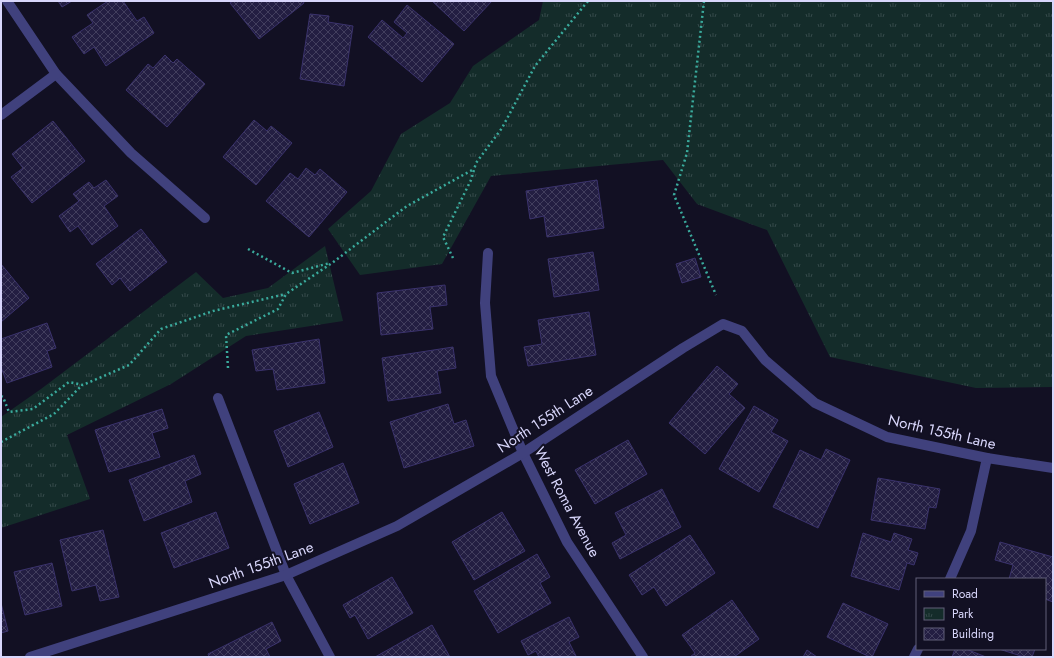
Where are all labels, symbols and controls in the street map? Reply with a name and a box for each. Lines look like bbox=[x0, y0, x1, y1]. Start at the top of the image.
street label: North 155th Lane bbox=[493, 380, 597, 458]
street label: North 155th Lane bbox=[886, 409, 998, 455]
street label: West Roma Avenue bbox=[529, 443, 606, 561]
street label: North 155th Lane bbox=[205, 536, 317, 594]
legend bbox=[916, 578, 1046, 650]
text: Road bbox=[952, 585, 978, 603]
text: Park bbox=[952, 605, 974, 623]
text: Building bbox=[952, 625, 994, 643]

